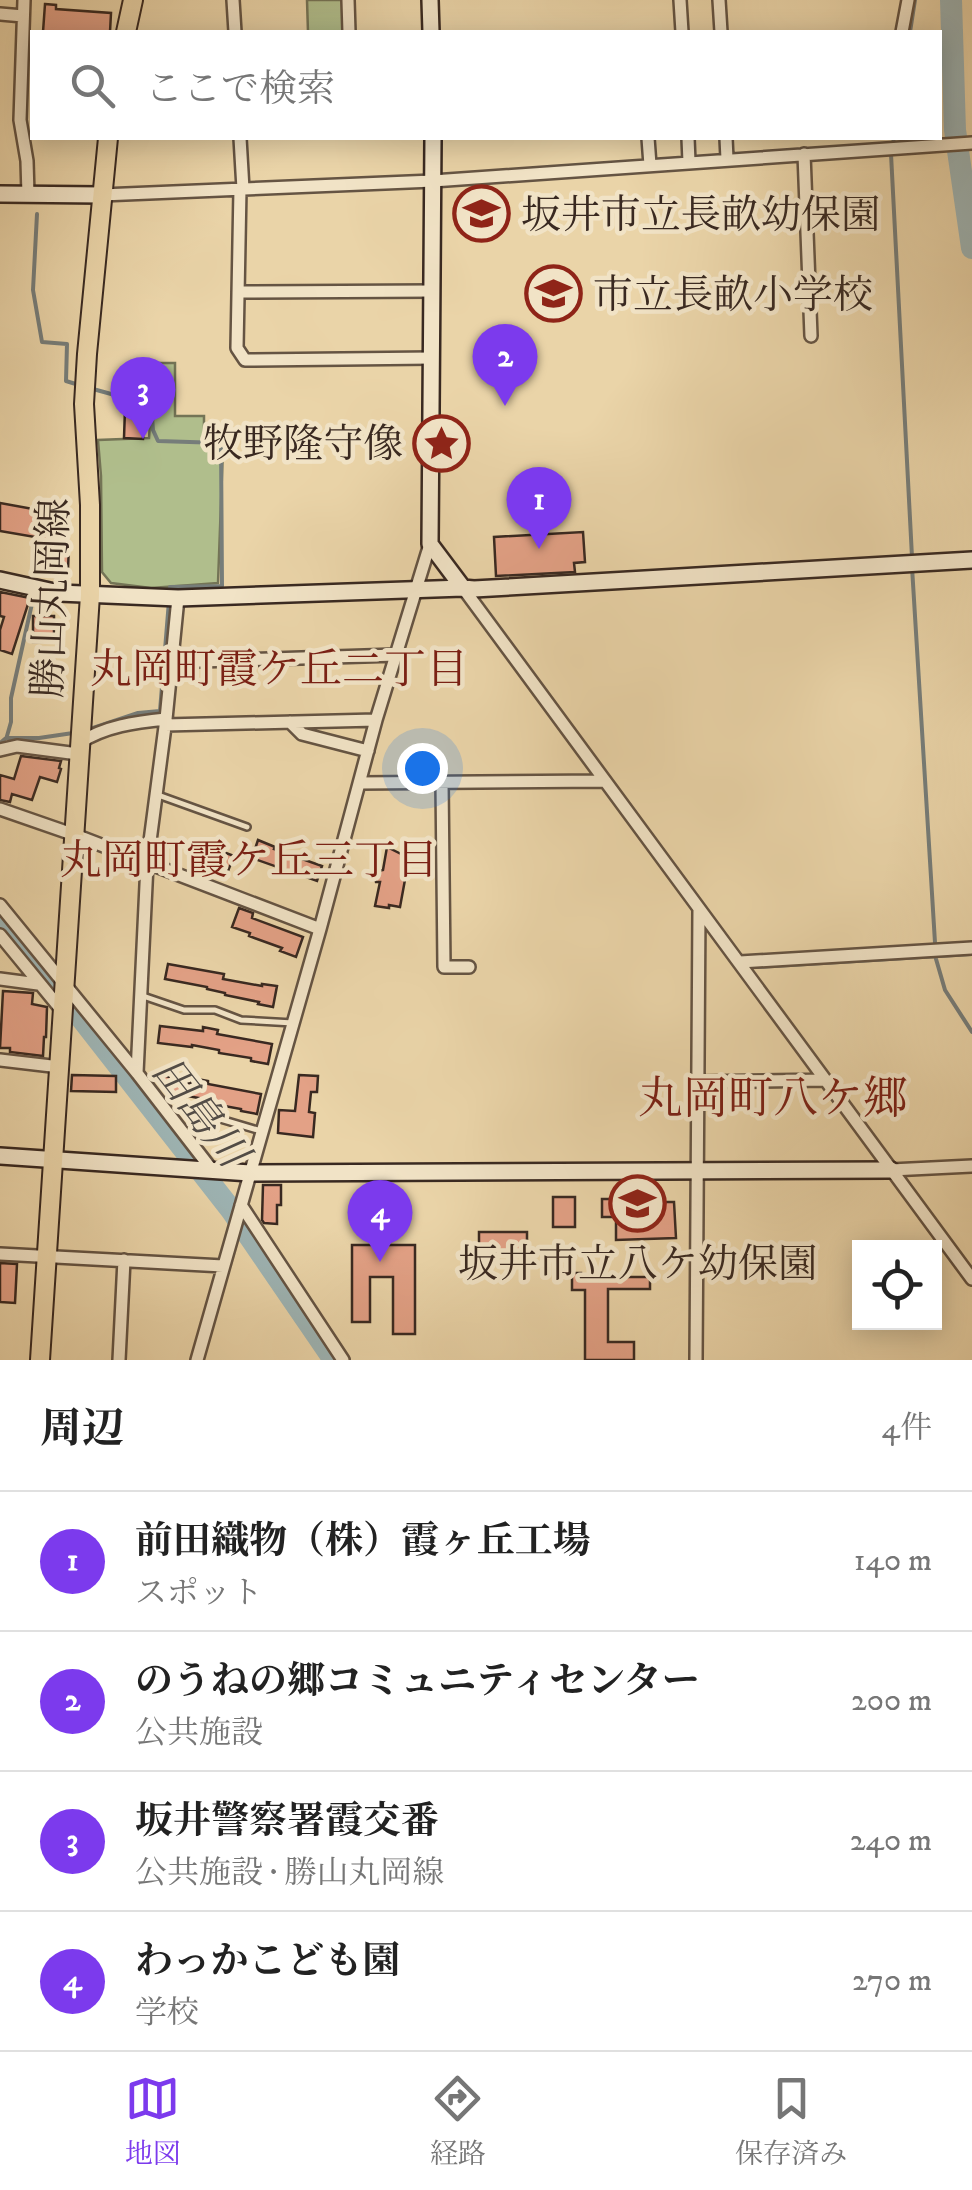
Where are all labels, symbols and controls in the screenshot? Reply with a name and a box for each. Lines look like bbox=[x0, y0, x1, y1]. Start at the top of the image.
search box bbox=[30, 30, 942, 140]
icon: search bbox=[65, 58, 120, 113]
text: ここで検索 bbox=[145, 66, 335, 114]
school or university icon: 坂井市立長畝幼保園 bbox=[452, 184, 512, 244]
place label: 坂井市立長畝幼保園 bbox=[521, 192, 881, 242]
school or university icon: 市立長畝小学校 bbox=[524, 264, 584, 324]
place label: 市立長畝小学校 bbox=[593, 272, 873, 322]
pin: 2 bbox=[472, 324, 538, 406]
pin: 3 bbox=[110, 356, 176, 439]
place icon: 牧野隆守像 bbox=[412, 413, 472, 473]
place label: 牧野隆守像 bbox=[203, 421, 403, 471]
pin: 1 bbox=[506, 466, 572, 549]
street label: 勝山丸岡線 bbox=[25, 497, 81, 699]
district label: 丸岡町霞ケ丘二丁目 bbox=[90, 645, 468, 697]
your location bbox=[397, 743, 448, 794]
district label: 丸岡町霞ケ丘三丁目 bbox=[60, 836, 438, 888]
water label: 田島川 bbox=[139, 1047, 260, 1182]
district label: 丸岡町八ケ郷 bbox=[638, 1072, 908, 1128]
school or university icon: 坂井市立八ケ幼保園 bbox=[608, 1174, 668, 1234]
pin: 4 bbox=[348, 1180, 412, 1262]
map controls bbox=[852, 1240, 942, 1330]
button: locate bbox=[852, 1240, 942, 1330]
place label: 坂井市立八ケ幼保園 bbox=[458, 1241, 818, 1291]
text: 周辺 bbox=[40, 1404, 124, 1456]
text: 4件 bbox=[882, 1409, 932, 1449]
text: 前田織物（株）霞ヶ丘工場 bbox=[135, 1518, 591, 1566]
text: 1 bbox=[67, 1541, 78, 1581]
text: 140 m bbox=[854, 1541, 932, 1581]
text: スポット bbox=[135, 1574, 263, 1614]
text: のうねの郷コミュニティセンター bbox=[135, 1658, 700, 1706]
text: 2 bbox=[65, 1681, 80, 1721]
text: 200 m bbox=[851, 1681, 932, 1721]
text: 公共施設 bbox=[135, 1714, 263, 1754]
text: 坂井警察署霞交番 bbox=[135, 1798, 439, 1846]
text: 3 bbox=[67, 1821, 78, 1861]
text: 240 m bbox=[850, 1821, 932, 1861]
text: 公共施設 · 勝山丸岡線 bbox=[135, 1854, 444, 1894]
text: わっかこども園 bbox=[135, 1938, 401, 1986]
text: 4 bbox=[63, 1961, 82, 2001]
text: 270 m bbox=[852, 1961, 932, 2001]
text: 学校 bbox=[135, 1994, 199, 2034]
tab: 地図 bbox=[125, 2071, 181, 2172]
tab: 経路 bbox=[430, 2071, 486, 2172]
tab: 保存済み bbox=[735, 2071, 847, 2172]

